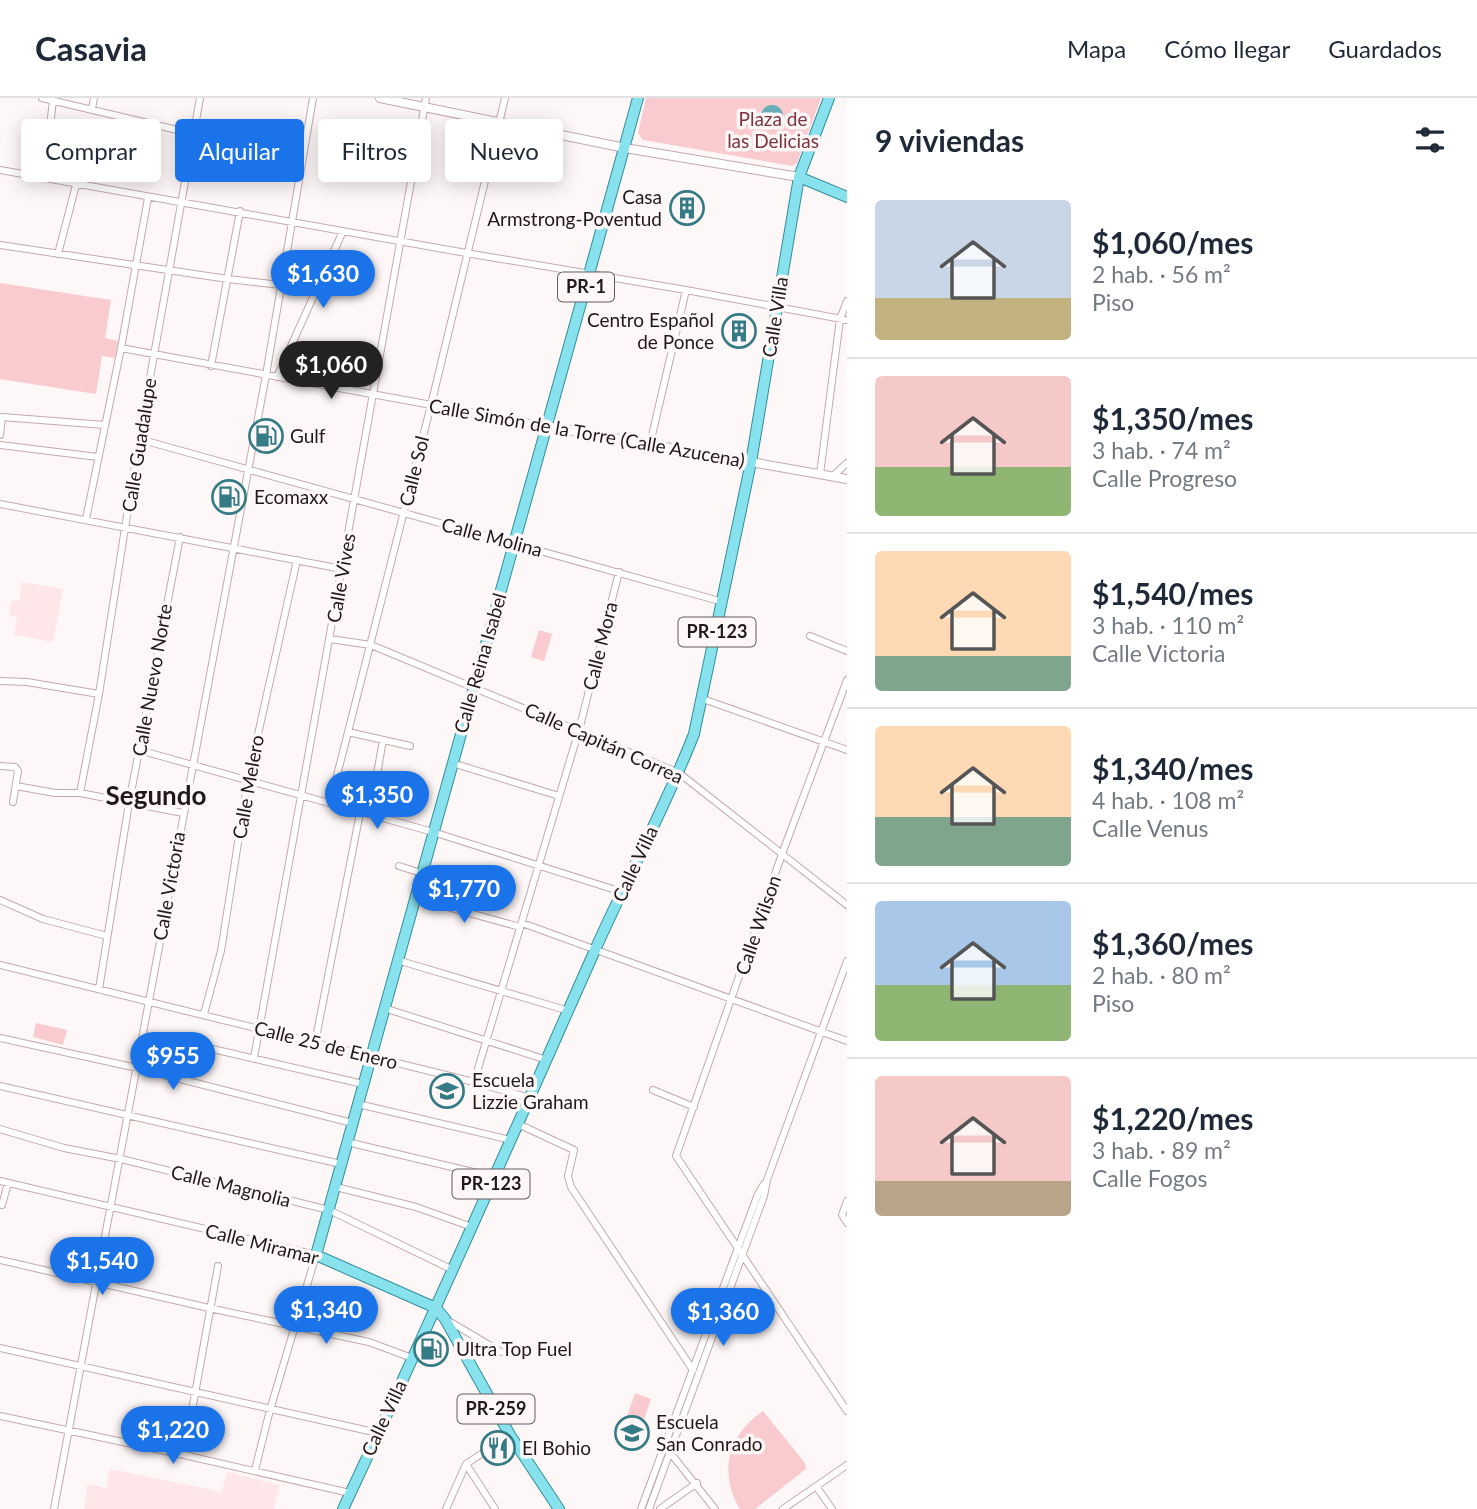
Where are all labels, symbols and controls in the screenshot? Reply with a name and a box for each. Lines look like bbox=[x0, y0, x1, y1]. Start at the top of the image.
text: Casavia bbox=[35, 28, 147, 68]
text: Mapa bbox=[1067, 34, 1126, 63]
text: Cómo llegar bbox=[1164, 34, 1290, 63]
text: Guardados bbox=[1328, 34, 1442, 63]
park label: Plaza de las Delicias bbox=[727, 107, 819, 152]
chip: Comprar bbox=[21, 119, 161, 182]
chip: Alquilar bbox=[175, 119, 304, 182]
chip: Filtros bbox=[318, 119, 431, 182]
chip: Nuevo bbox=[445, 119, 563, 182]
icon: filters bbox=[1411, 121, 1449, 159]
text: 9 viviendas bbox=[875, 122, 1024, 158]
place label: Casa Armstrong-Poventud bbox=[487, 185, 662, 230]
building icon: Casa Armstrong-Poventud bbox=[668, 189, 706, 227]
text: $1,060/mes bbox=[1092, 224, 1253, 260]
icon: home bbox=[931, 228, 1015, 312]
pin: $1,630 bbox=[266, 250, 380, 310]
text: $1,630 bbox=[287, 259, 359, 287]
text: 2 hab. · 56 m² bbox=[1092, 260, 1231, 288]
road number: PR-1 bbox=[558, 272, 614, 302]
street label: Calle Villa bbox=[757, 275, 792, 359]
text: Piso bbox=[1092, 288, 1134, 316]
place label: Centro Español de Ponce bbox=[587, 308, 714, 353]
building icon: Centro Español de Ponce bbox=[720, 312, 758, 350]
pin: $1,060 bbox=[274, 342, 388, 401]
text: $1,060 bbox=[295, 350, 367, 378]
street label: Calle Guadalupe bbox=[117, 376, 160, 514]
street label: Calle Simón de la Torre (Calle Azucena) bbox=[427, 393, 747, 472]
text: $1,350/mes bbox=[1092, 400, 1253, 436]
icon: home bbox=[931, 404, 1015, 488]
fuel station icon: Gulf bbox=[247, 417, 285, 455]
place label: Gulf bbox=[290, 424, 326, 447]
street label: Calle Sol bbox=[394, 433, 433, 508]
text: 3 hab. · 74 m² bbox=[1092, 436, 1231, 464]
text: Calle Progreso bbox=[1092, 464, 1237, 492]
fuel station icon: Ecomaxx bbox=[210, 478, 248, 516]
place label: Ecomaxx bbox=[254, 485, 329, 508]
street label: Calle Molina bbox=[439, 512, 545, 561]
street label: Calle Vives bbox=[321, 531, 360, 624]
text: $1,540/mes bbox=[1092, 575, 1253, 611]
icon: home bbox=[931, 579, 1015, 663]
street label: Calle Reina Isabel bbox=[449, 590, 511, 736]
street label: Calle Mora bbox=[577, 599, 622, 692]
street label: Calle Nuevo Norte bbox=[127, 602, 176, 758]
text: 3 hab. · 110 m² bbox=[1092, 611, 1244, 639]
road number: PR-123 bbox=[678, 618, 756, 646]
text: Calle Victoria bbox=[1092, 639, 1225, 667]
street label: Calle Capitán Correa bbox=[521, 697, 687, 788]
street label: Calle Melero bbox=[227, 733, 268, 841]
text: $1,340/mes bbox=[1092, 750, 1253, 786]
icon: home bbox=[931, 754, 1015, 838]
pin: $1,350 bbox=[320, 772, 434, 831]
district label: Segundo bbox=[106, 779, 206, 811]
text: $1,350 bbox=[341, 780, 413, 808]
text: 4 hab. · 108 m² bbox=[1092, 786, 1244, 814]
text: Calle Venus bbox=[1092, 814, 1208, 842]
street label: Calle Villa bbox=[607, 822, 662, 905]
street label: Calle Victoria bbox=[148, 830, 189, 942]
pin: $1,770 bbox=[407, 866, 521, 925]
street label: Calle Wilson bbox=[730, 872, 785, 978]
text: $1,770 bbox=[428, 874, 500, 902]
text: $1,360/mes bbox=[1092, 925, 1253, 961]
icon: home bbox=[931, 929, 1015, 1013]
text: 2 hab. · 80 m² bbox=[1092, 961, 1231, 989]
text: Piso bbox=[1092, 989, 1134, 1017]
street label: Calle 25 de Enero bbox=[252, 1016, 400, 1073]
pin: $955 bbox=[132, 1032, 214, 1092]
text: $955 bbox=[146, 1041, 200, 1069]
place label: Escuela Lizzie Graham bbox=[472, 1068, 589, 1113]
school or university icon: Escuela Lizzie Graham bbox=[428, 1072, 466, 1110]
text: $1,220/mes bbox=[1092, 1100, 1253, 1136]
icon: home bbox=[931, 1104, 1015, 1188]
text: 3 hab. · 89 m² bbox=[1092, 1136, 1231, 1164]
street label: Calle Magnolia bbox=[169, 1160, 293, 1211]
text: Calle Fogos bbox=[1092, 1164, 1207, 1192]
road number: PR-123 bbox=[452, 1170, 530, 1198]
street label: Calle Miramar bbox=[203, 1218, 321, 1269]
pin: $1,540 bbox=[45, 1238, 159, 1297]
text: $1,540 bbox=[66, 1246, 138, 1274]
pin: $1,340 bbox=[269, 1286, 383, 1346]
pin: $1,360 bbox=[666, 1288, 780, 1348]
text: $1,340 bbox=[290, 1295, 362, 1323]
text: $1,360 bbox=[687, 1297, 759, 1325]
fuel station icon: Ultra Top Fuel bbox=[412, 1330, 450, 1368]
place label: Ultra Top Fuel bbox=[456, 1337, 572, 1360]
street label: Calle Villa bbox=[356, 1376, 411, 1459]
road number: PR-259 bbox=[458, 1394, 534, 1424]
pin: $1,220 bbox=[116, 1406, 230, 1466]
place label: Escuela San Conrado bbox=[656, 1410, 763, 1455]
school or university icon: Escuela San Conrado bbox=[613, 1414, 651, 1452]
text: $1,220 bbox=[137, 1415, 209, 1443]
restaurant icon: El Bohio bbox=[479, 1429, 517, 1467]
place label: El Bohio bbox=[522, 1436, 591, 1459]

